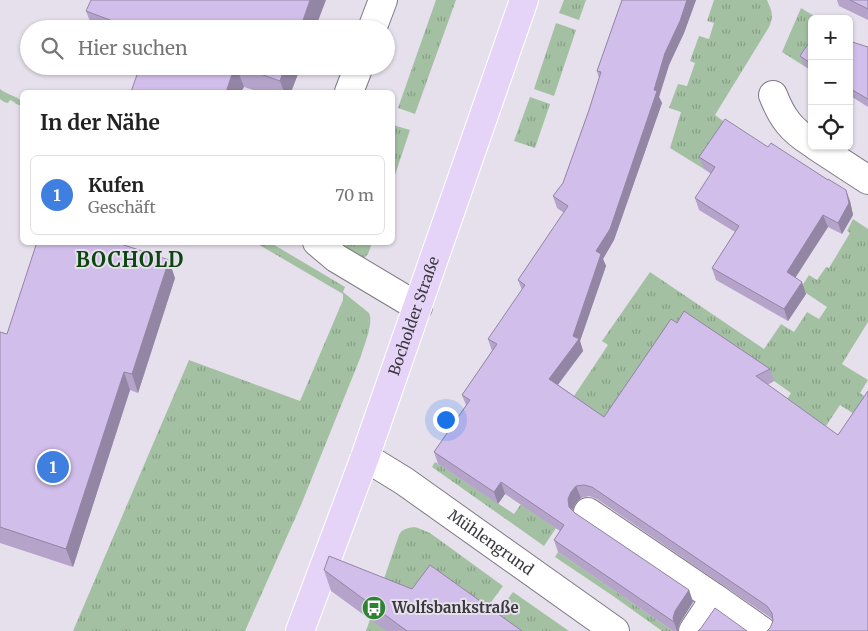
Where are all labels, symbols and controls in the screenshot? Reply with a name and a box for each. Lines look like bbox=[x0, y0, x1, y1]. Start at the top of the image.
map controls bbox=[808, 15, 853, 150]
button: + bbox=[808, 15, 853, 60]
search box bbox=[20, 20, 395, 75]
icon: search bbox=[38, 34, 66, 62]
text: Hier suchen bbox=[78, 36, 188, 60]
button: − bbox=[808, 60, 853, 105]
button: locate bbox=[808, 105, 853, 150]
text: In der Nähe bbox=[40, 109, 160, 136]
text: Kufen bbox=[88, 173, 144, 197]
text: 1 bbox=[53, 185, 61, 205]
text: 70 m bbox=[335, 185, 374, 205]
text: Geschäft bbox=[88, 197, 156, 217]
district label: BOCHOLD bbox=[76, 247, 184, 272]
street label: Bocholder Straße bbox=[384, 254, 443, 378]
your location bbox=[433, 407, 459, 433]
pin: 1 bbox=[37, 448, 69, 486]
street label: Mühlengrund bbox=[444, 505, 537, 579]
bus stop icon: Wolfsbankstraße bbox=[361, 595, 387, 621]
place label: Wolfsbankstraße bbox=[391, 598, 519, 617]

